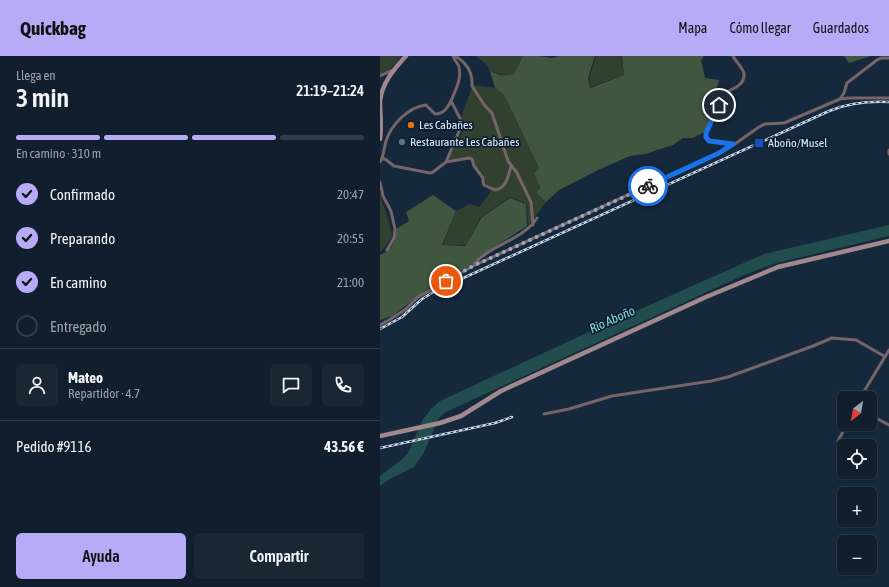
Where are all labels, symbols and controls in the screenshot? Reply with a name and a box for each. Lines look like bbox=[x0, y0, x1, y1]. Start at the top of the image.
text: Quickbag bbox=[20, 17, 86, 39]
text: Mapa bbox=[678, 20, 707, 36]
text: Cómo llegar bbox=[729, 20, 791, 36]
text: Guardados bbox=[813, 20, 869, 36]
text: Llega en bbox=[16, 68, 56, 83]
text: 21:19–21:24 bbox=[296, 82, 364, 99]
text: 3 min bbox=[16, 83, 69, 113]
pin bbox=[702, 88, 736, 122]
icon: home bbox=[708, 94, 730, 116]
place label: Les Cabañes bbox=[419, 118, 473, 132]
marker: Les Cabañes bbox=[406, 120, 416, 130]
place label: Restaurante Les Cabañes bbox=[410, 135, 519, 149]
place label: Aboño/Musel bbox=[768, 136, 828, 150]
marker: Restaurante Les Cabañes bbox=[397, 137, 407, 147]
marker: Aboño/Musel bbox=[753, 137, 765, 149]
text: En camino · 310 m bbox=[16, 146, 101, 161]
courier bbox=[628, 166, 668, 206]
icon: bike bbox=[637, 175, 659, 197]
icon: check bbox=[16, 183, 38, 205]
text: Confirmado bbox=[50, 186, 115, 203]
text: 20:47 bbox=[337, 187, 364, 202]
icon: check bbox=[16, 227, 38, 249]
text: Preparando bbox=[50, 230, 115, 247]
text: 20:55 bbox=[337, 231, 364, 246]
pin bbox=[429, 264, 463, 298]
icon: bag bbox=[435, 270, 457, 292]
icon: check bbox=[16, 271, 38, 293]
text: En camino bbox=[50, 274, 107, 291]
text: 21:00 bbox=[337, 275, 364, 290]
water label: Rio Aboño bbox=[587, 303, 637, 336]
text: Entregado bbox=[50, 318, 107, 335]
button: person bbox=[16, 364, 58, 406]
button: chat bbox=[270, 364, 312, 406]
button: phone bbox=[322, 364, 364, 406]
text: Mateo bbox=[68, 369, 103, 386]
text: Repartidor · 4.7 bbox=[68, 386, 140, 401]
north arrow bbox=[837, 391, 877, 431]
map controls bbox=[837, 391, 877, 575]
text: Pedido #9116 bbox=[16, 438, 92, 455]
text: 43.56 € bbox=[324, 438, 364, 455]
button: locate bbox=[837, 439, 877, 479]
button: + bbox=[837, 487, 877, 527]
button: Ayuda bbox=[16, 533, 186, 579]
button: Compartir bbox=[194, 533, 364, 579]
button: − bbox=[837, 535, 877, 575]

